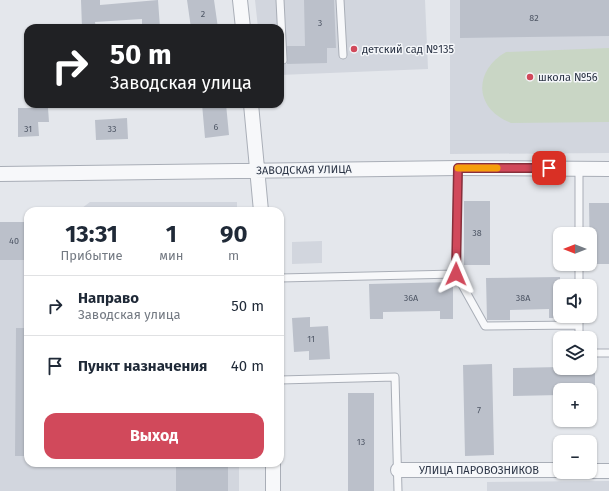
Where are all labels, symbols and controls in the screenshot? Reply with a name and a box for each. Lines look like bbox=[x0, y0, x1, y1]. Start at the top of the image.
house number: 2 bbox=[201, 9, 205, 19]
house number: 82 bbox=[529, 13, 539, 23]
house number: 3 bbox=[318, 18, 322, 28]
text: 50 m bbox=[110, 38, 172, 71]
icon: right bbox=[44, 40, 96, 92]
place label: детский сад №135 bbox=[362, 43, 454, 56]
marker: детский сад №135 bbox=[349, 44, 359, 54]
place label: школа №56 bbox=[538, 71, 598, 84]
text: Заводская улица bbox=[110, 72, 252, 94]
marker: школа №56 bbox=[525, 72, 535, 82]
house number: 6 bbox=[214, 122, 219, 132]
house number: 31 bbox=[24, 124, 32, 134]
house number: 33 bbox=[108, 124, 116, 134]
pin bbox=[532, 151, 566, 185]
icon: arrive bbox=[538, 157, 560, 179]
street label: ЗАВОДСКАЯ УЛИЦА bbox=[256, 163, 353, 177]
text: 13:31 bbox=[65, 220, 118, 248]
text: 1 bbox=[166, 220, 177, 248]
text: 90 bbox=[220, 220, 247, 248]
north arrow bbox=[553, 227, 597, 271]
map controls bbox=[553, 227, 597, 479]
house number: 38 bbox=[472, 228, 482, 238]
house number: 40 bbox=[9, 236, 19, 246]
text: Прибытие bbox=[61, 248, 123, 263]
text: мин bbox=[159, 248, 183, 263]
text: m bbox=[228, 248, 239, 263]
position arrow bbox=[435, 253, 477, 295]
button: sound bbox=[553, 279, 597, 323]
text: Направо bbox=[78, 289, 139, 307]
house number: 36А bbox=[404, 293, 419, 303]
house number: 38А bbox=[516, 293, 531, 303]
icon: right bbox=[44, 295, 66, 317]
text: 50 m bbox=[231, 297, 264, 315]
text: Заводская улица bbox=[78, 307, 180, 322]
button: layers bbox=[553, 331, 597, 375]
house number: 11 bbox=[307, 334, 315, 344]
icon: arrive bbox=[44, 355, 66, 377]
text: Пункт назначения bbox=[78, 357, 207, 375]
text: 40 m bbox=[231, 357, 264, 375]
button: + bbox=[553, 383, 597, 427]
house number: 7 bbox=[477, 405, 481, 415]
button: Выход bbox=[44, 413, 264, 459]
button: − bbox=[553, 435, 597, 479]
house number: 13 bbox=[357, 437, 365, 447]
street label: УЛИЦА ПАРОВОЗНИКОВ bbox=[419, 464, 539, 477]

